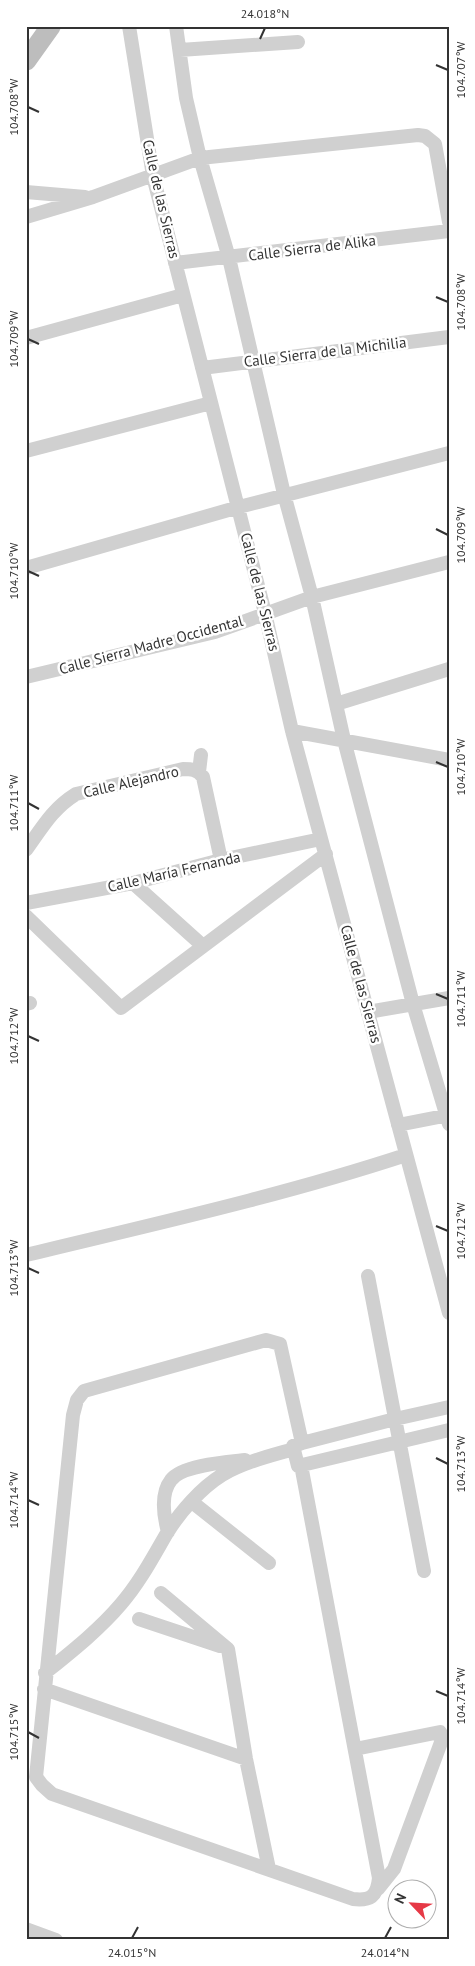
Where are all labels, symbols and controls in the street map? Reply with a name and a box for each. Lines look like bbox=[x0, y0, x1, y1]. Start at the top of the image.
text: 24.018°N bbox=[241, 6, 289, 21]
text: 104.707°W bbox=[453, 42, 468, 98]
text: 104.708°W bbox=[6, 79, 21, 135]
street label: Calle de las Sierras bbox=[139, 138, 184, 260]
street label: Calle Sierra de Alika bbox=[247, 230, 377, 265]
text: 104.708°W bbox=[453, 274, 468, 330]
text: 104.709°W bbox=[6, 311, 21, 367]
street label: Calle Sierra de la Michilia bbox=[243, 332, 407, 371]
text: 104.709°W bbox=[453, 507, 468, 563]
street label: Calle de las Sierras bbox=[237, 531, 284, 653]
text: 104.710°W bbox=[6, 543, 21, 599]
street label: Calle Sierra Madre Occidental bbox=[57, 611, 246, 678]
text: 104.710°W bbox=[453, 739, 468, 795]
street label: Calle Alejandro bbox=[81, 761, 180, 802]
text: 104.711°W bbox=[6, 775, 21, 831]
street label: Calle María Fernanda bbox=[106, 847, 242, 896]
street label: Calle de las Sierras bbox=[337, 923, 386, 1045]
text: 104.711°W bbox=[453, 971, 468, 1027]
text: 104.712°W bbox=[6, 1008, 21, 1064]
text: 104.712°W bbox=[453, 1203, 468, 1259]
text: 104.713°W bbox=[6, 1240, 21, 1296]
text: 104.713°W bbox=[453, 1436, 468, 1492]
text: 104.714°W bbox=[6, 1472, 21, 1528]
text: 104.714°W bbox=[453, 1668, 468, 1724]
text: 104.715°W bbox=[6, 1704, 21, 1760]
north arrow bbox=[388, 1878, 438, 1928]
text: N bbox=[390, 1891, 410, 1906]
text: 24.015°N bbox=[108, 1945, 156, 1960]
text: 24.014°N bbox=[361, 1945, 409, 1960]

